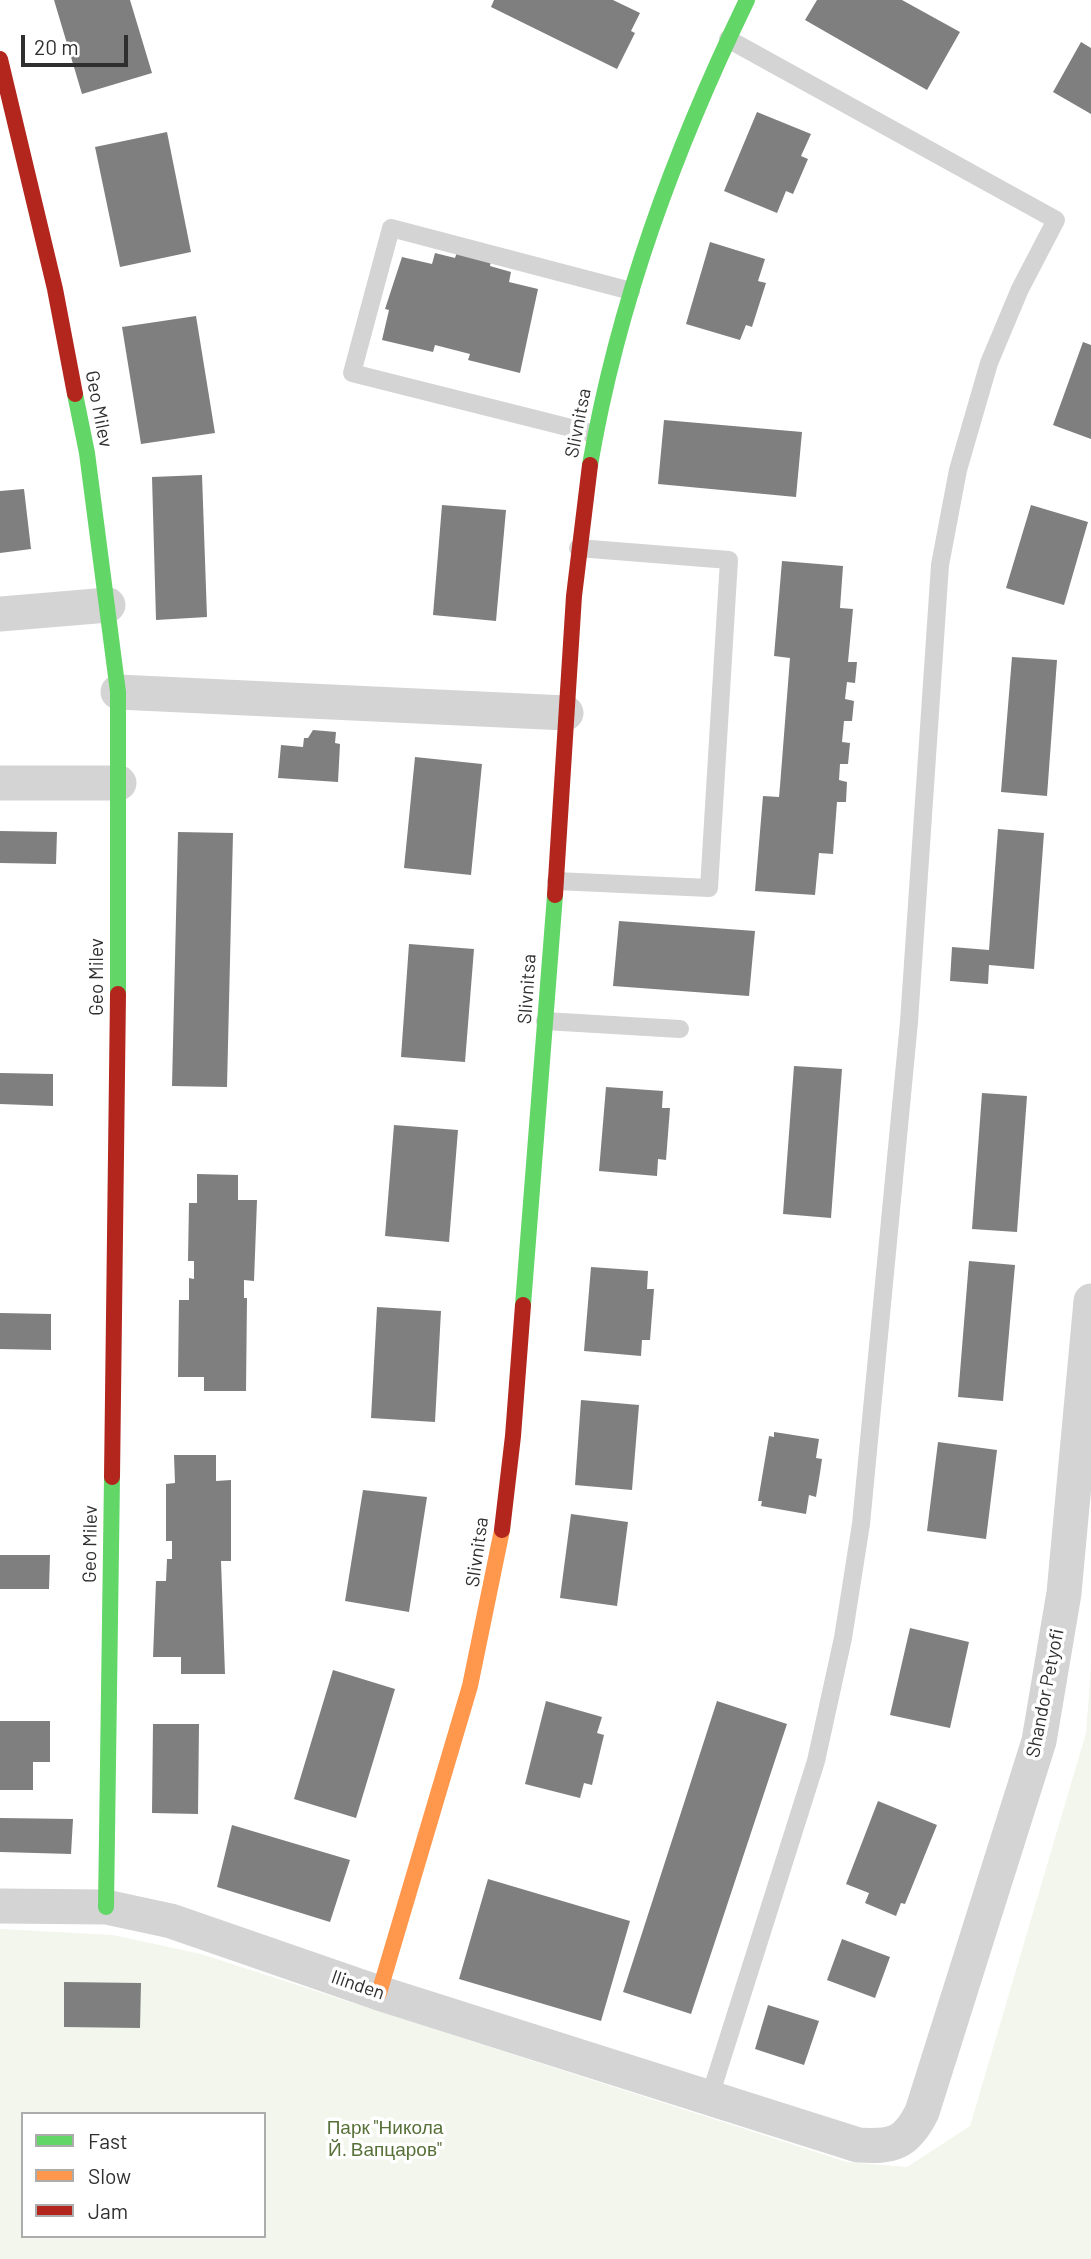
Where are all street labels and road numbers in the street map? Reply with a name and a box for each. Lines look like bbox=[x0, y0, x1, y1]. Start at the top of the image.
street label: Geo Milev bbox=[80, 369, 118, 449]
street label: Slivnitsa bbox=[560, 386, 596, 460]
street label: Geo Milev bbox=[86, 938, 108, 1016]
street label: Slivnitsa bbox=[513, 953, 541, 1025]
street label: Geo Milev bbox=[78, 1505, 102, 1583]
street label: Slivnitsa bbox=[461, 1516, 493, 1588]
street label: Shandor Petyofi bbox=[1021, 1627, 1069, 1759]
street label: Ilinden bbox=[328, 1965, 388, 2005]

